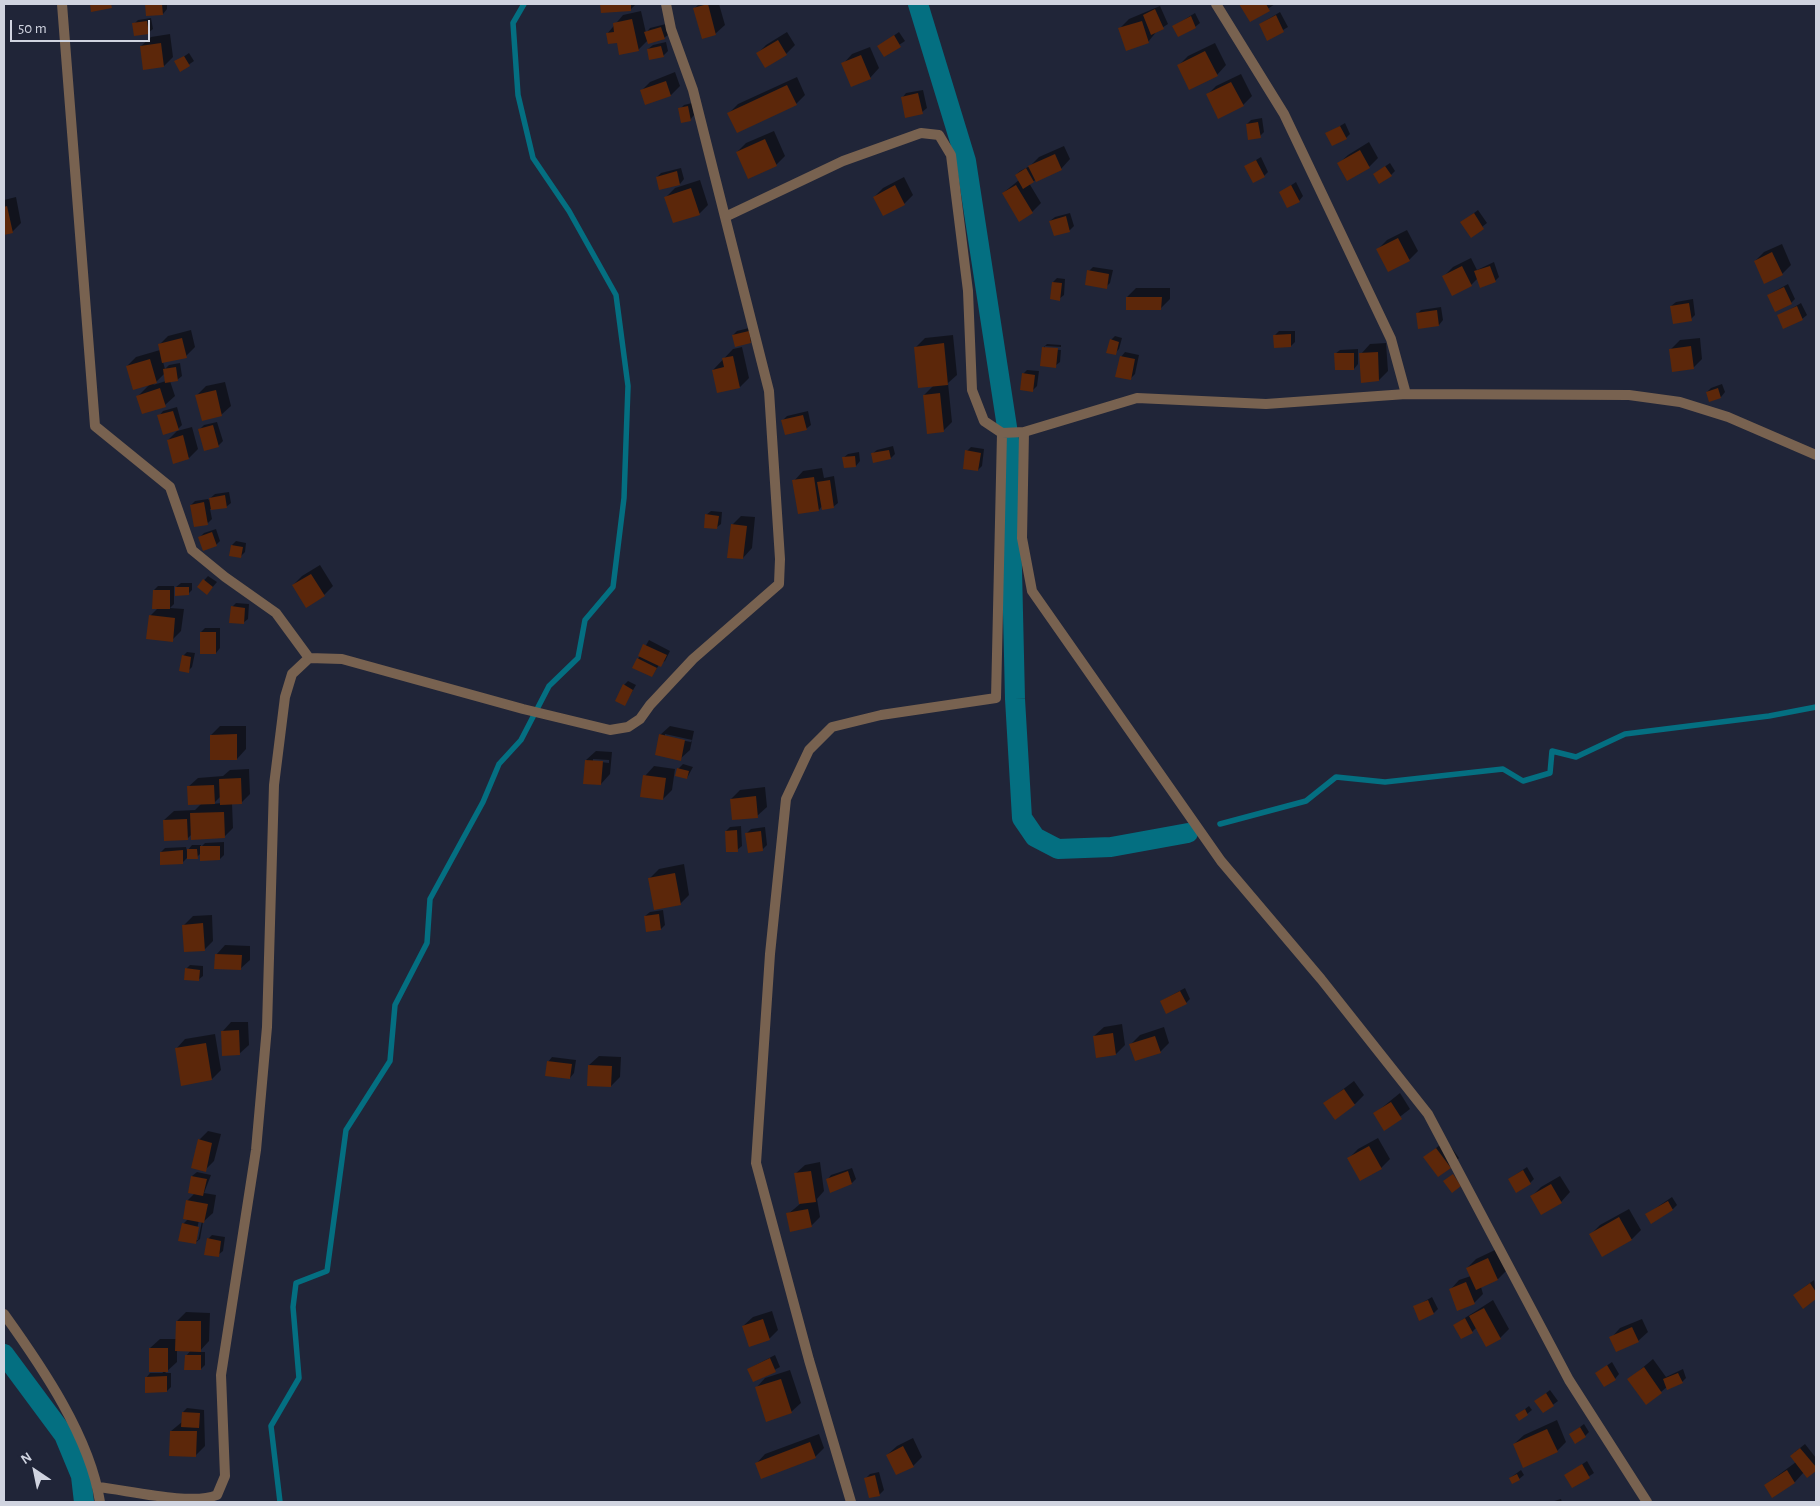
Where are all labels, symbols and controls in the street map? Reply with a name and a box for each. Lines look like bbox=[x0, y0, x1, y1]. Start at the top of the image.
scale bar bbox=[12, 10, 152, 42]
text: 50 m bbox=[18, 21, 47, 36]
north arrow bbox=[10, 1446, 60, 1496]
text: N bbox=[19, 1450, 35, 1467]

